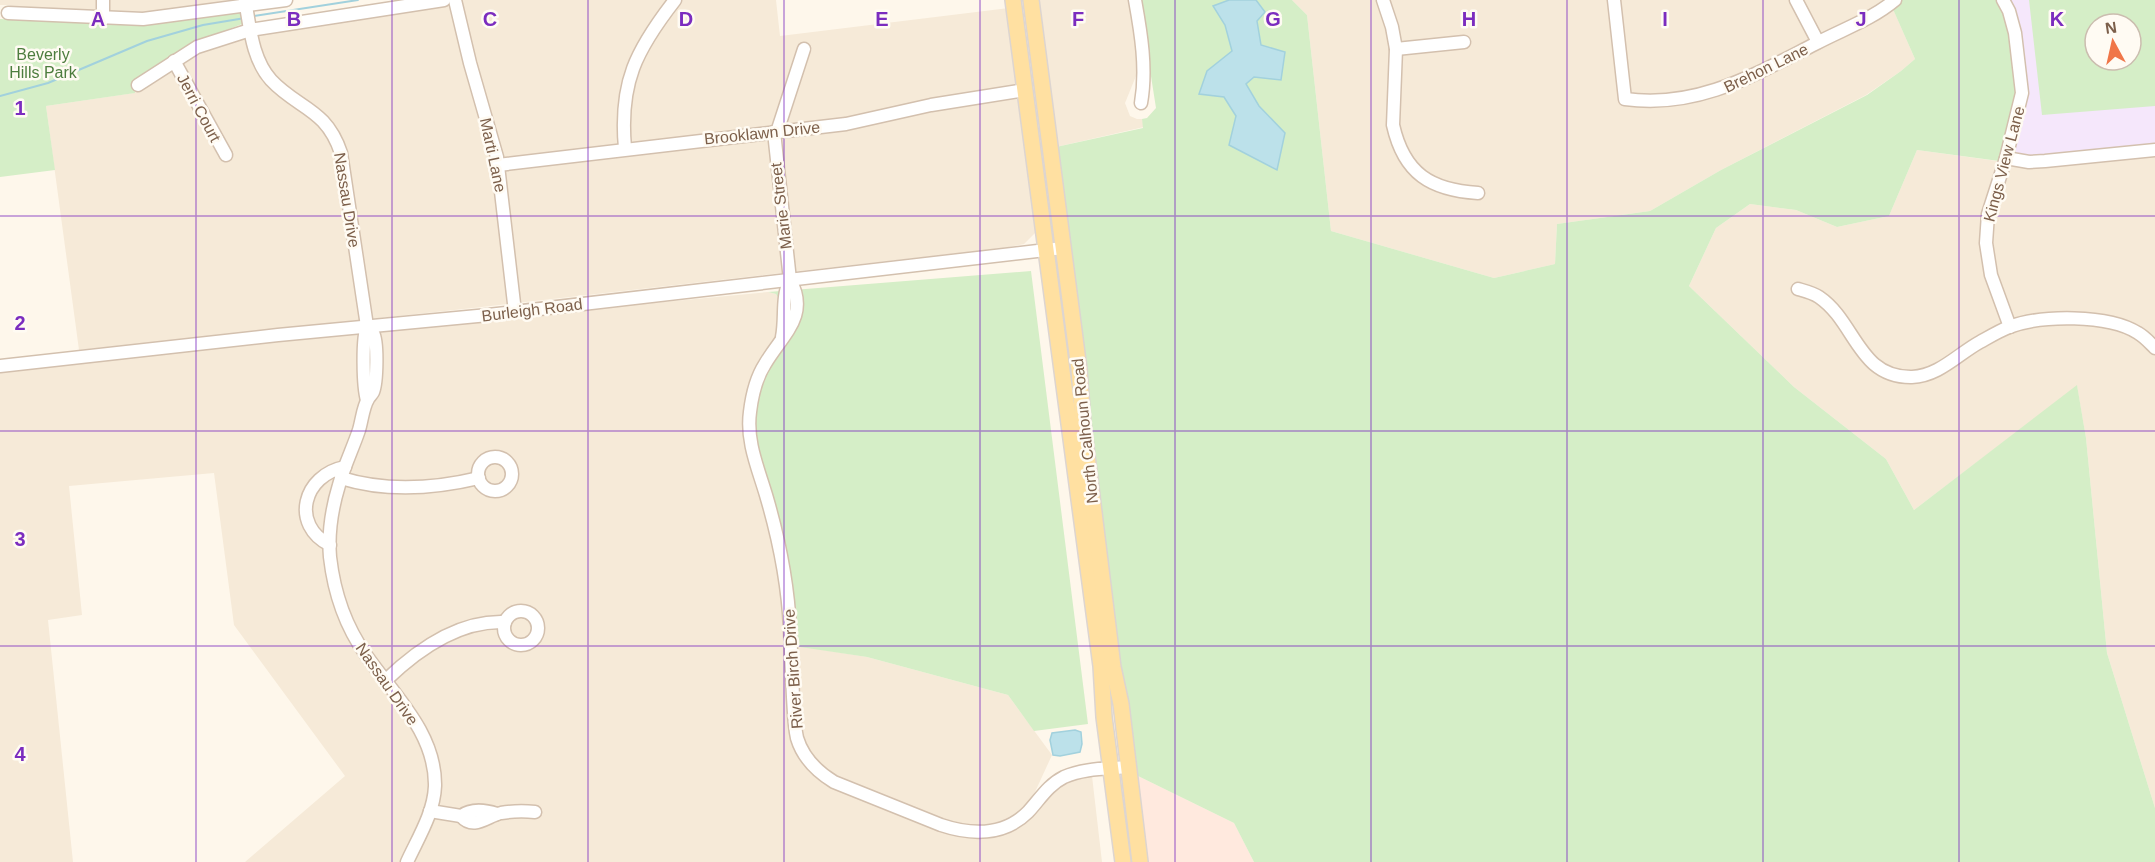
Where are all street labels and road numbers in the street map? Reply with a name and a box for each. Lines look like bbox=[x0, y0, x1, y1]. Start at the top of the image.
street label: Brehon Lane bbox=[1721, 40, 1811, 96]
street label: Jerri Court bbox=[174, 71, 224, 145]
street label: Kings View Lane bbox=[1980, 104, 2028, 224]
street label: Marti Lane bbox=[477, 116, 509, 194]
street label: Brooklawn Drive bbox=[703, 118, 821, 148]
street label: Nassau Drive bbox=[331, 151, 363, 249]
street label: Marie Street bbox=[767, 161, 795, 250]
street label: Burleigh Road bbox=[481, 295, 583, 325]
street label: North Calhoun Road bbox=[1069, 358, 1101, 504]
street label: River Birch Drive bbox=[780, 608, 806, 729]
street label: Nassau Drive bbox=[352, 640, 422, 728]

